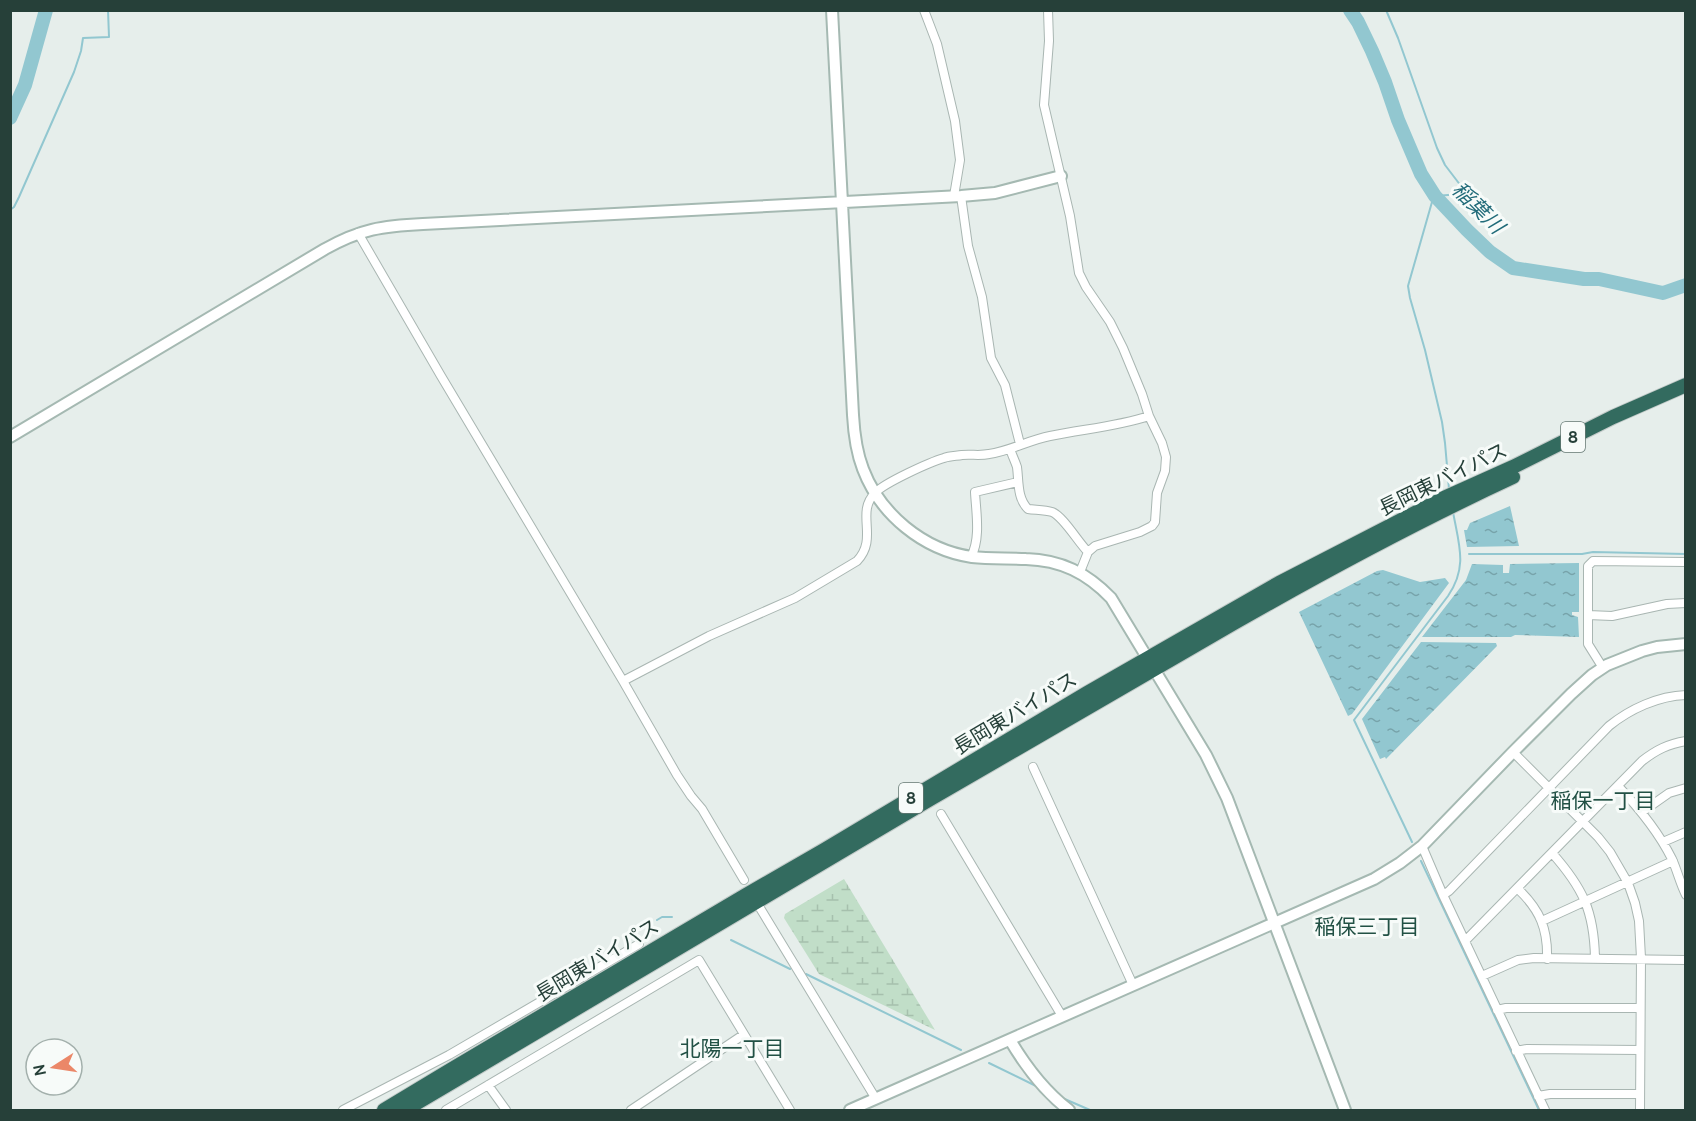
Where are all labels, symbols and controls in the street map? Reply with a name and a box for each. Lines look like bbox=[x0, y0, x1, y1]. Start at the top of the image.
water label: 稲葉川 bbox=[1447, 177, 1511, 240]
road number: 8 bbox=[1561, 422, 1585, 452]
street label: 長岡東バイパス bbox=[1375, 438, 1511, 520]
street label: 長岡東バイパス bbox=[949, 667, 1081, 759]
road number: 8 bbox=[899, 783, 923, 813]
district label: 稲保一丁目 bbox=[1551, 788, 1656, 813]
street label: 長岡東バイパス bbox=[531, 914, 663, 1006]
district label: 稲保三丁目 bbox=[1315, 914, 1420, 939]
district label: 北陽一丁目 bbox=[680, 1036, 785, 1061]
north arrow bbox=[24, 1037, 84, 1097]
text: N bbox=[29, 1063, 50, 1078]

